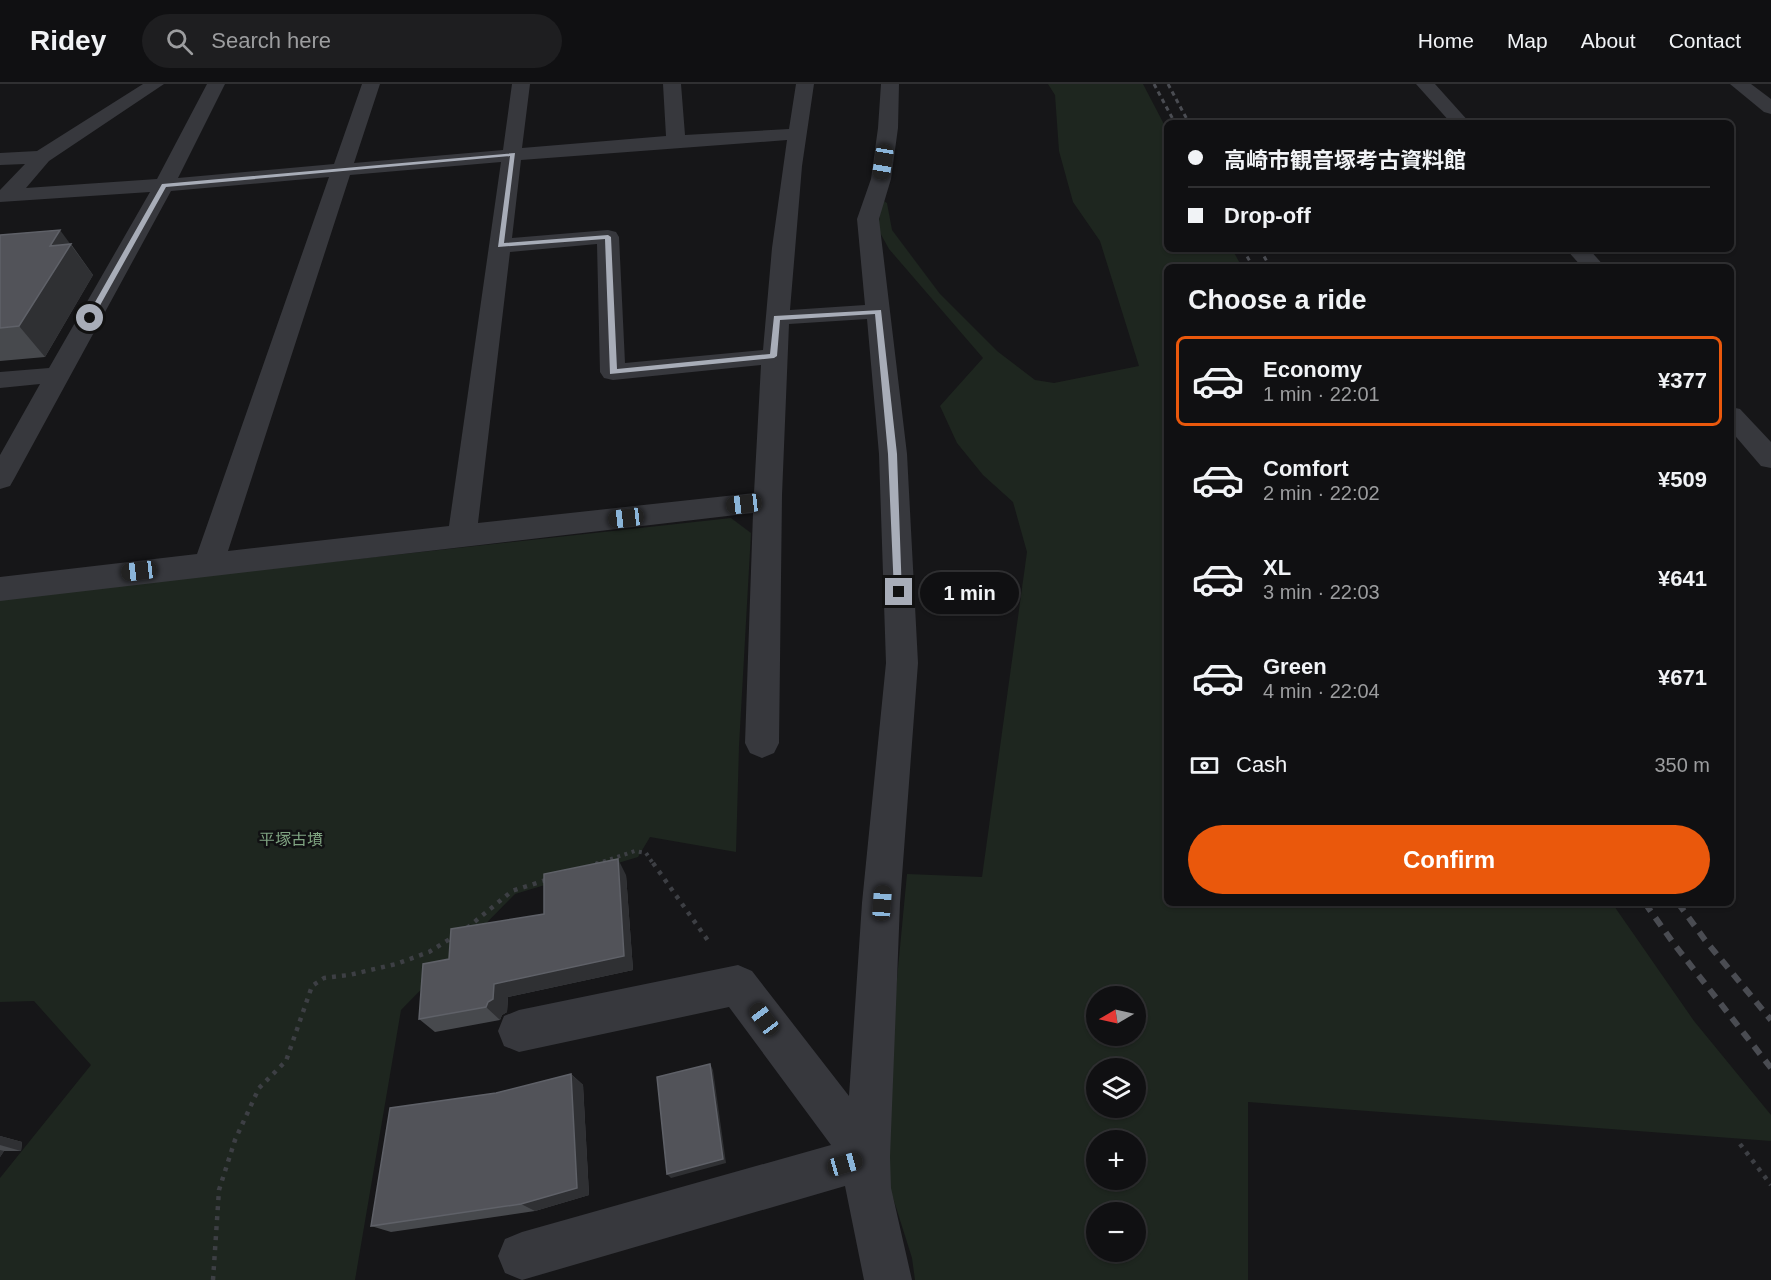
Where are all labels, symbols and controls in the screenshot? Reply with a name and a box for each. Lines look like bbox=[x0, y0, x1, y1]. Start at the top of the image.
search box bbox=[142, 14, 562, 68]
text: Ridey bbox=[30, 25, 106, 56]
icon: search bbox=[163, 25, 196, 58]
text: Search here bbox=[211, 28, 331, 53]
text: Home bbox=[1418, 29, 1474, 52]
text: Map bbox=[1507, 29, 1548, 52]
text: About bbox=[1581, 29, 1636, 52]
text: Contact bbox=[1669, 29, 1741, 52]
car bbox=[871, 143, 895, 181]
text: 高崎市観音塚考古資料館 bbox=[1224, 148, 1466, 173]
text: Drop-off bbox=[1224, 203, 1311, 228]
text: Choose a ride bbox=[1188, 285, 1367, 315]
route start bbox=[76, 304, 103, 331]
icon: car bbox=[1191, 354, 1245, 408]
text: Economy bbox=[1263, 357, 1362, 382]
text: ¥377 bbox=[1658, 368, 1707, 393]
text: 1 min · 22:01 bbox=[1263, 383, 1380, 405]
icon: car bbox=[1191, 453, 1245, 507]
text: Comfort bbox=[1263, 456, 1349, 481]
text: ¥509 bbox=[1658, 467, 1707, 492]
text: 2 min · 22:02 bbox=[1263, 482, 1380, 504]
car bbox=[725, 493, 763, 515]
car bbox=[607, 507, 645, 529]
icon: car bbox=[1191, 552, 1245, 606]
text: XL bbox=[1263, 555, 1291, 580]
car bbox=[120, 560, 158, 582]
text: ¥641 bbox=[1658, 566, 1707, 591]
callout: 1 min bbox=[920, 571, 1019, 613]
route end bbox=[885, 578, 912, 605]
text: 3 min · 22:03 bbox=[1263, 581, 1380, 603]
text: 1 min bbox=[943, 582, 996, 604]
icon: car bbox=[1191, 651, 1245, 705]
text: Green bbox=[1263, 654, 1327, 679]
text: ¥671 bbox=[1658, 665, 1707, 690]
text: 4 min · 22:04 bbox=[1263, 680, 1380, 702]
icon: cash bbox=[1188, 749, 1221, 782]
text: Cash bbox=[1236, 752, 1287, 777]
text: 350 m bbox=[1654, 754, 1710, 776]
button: Confirm bbox=[1188, 825, 1710, 894]
park label: 平塚古墳 bbox=[259, 831, 323, 848]
car bbox=[872, 884, 892, 922]
north arrow bbox=[1086, 986, 1146, 1046]
map controls bbox=[1086, 986, 1146, 1262]
car bbox=[746, 999, 782, 1039]
button: layers bbox=[1086, 1058, 1146, 1118]
button: + bbox=[1086, 1130, 1146, 1190]
car bbox=[825, 1150, 865, 1178]
button: − bbox=[1086, 1202, 1146, 1262]

